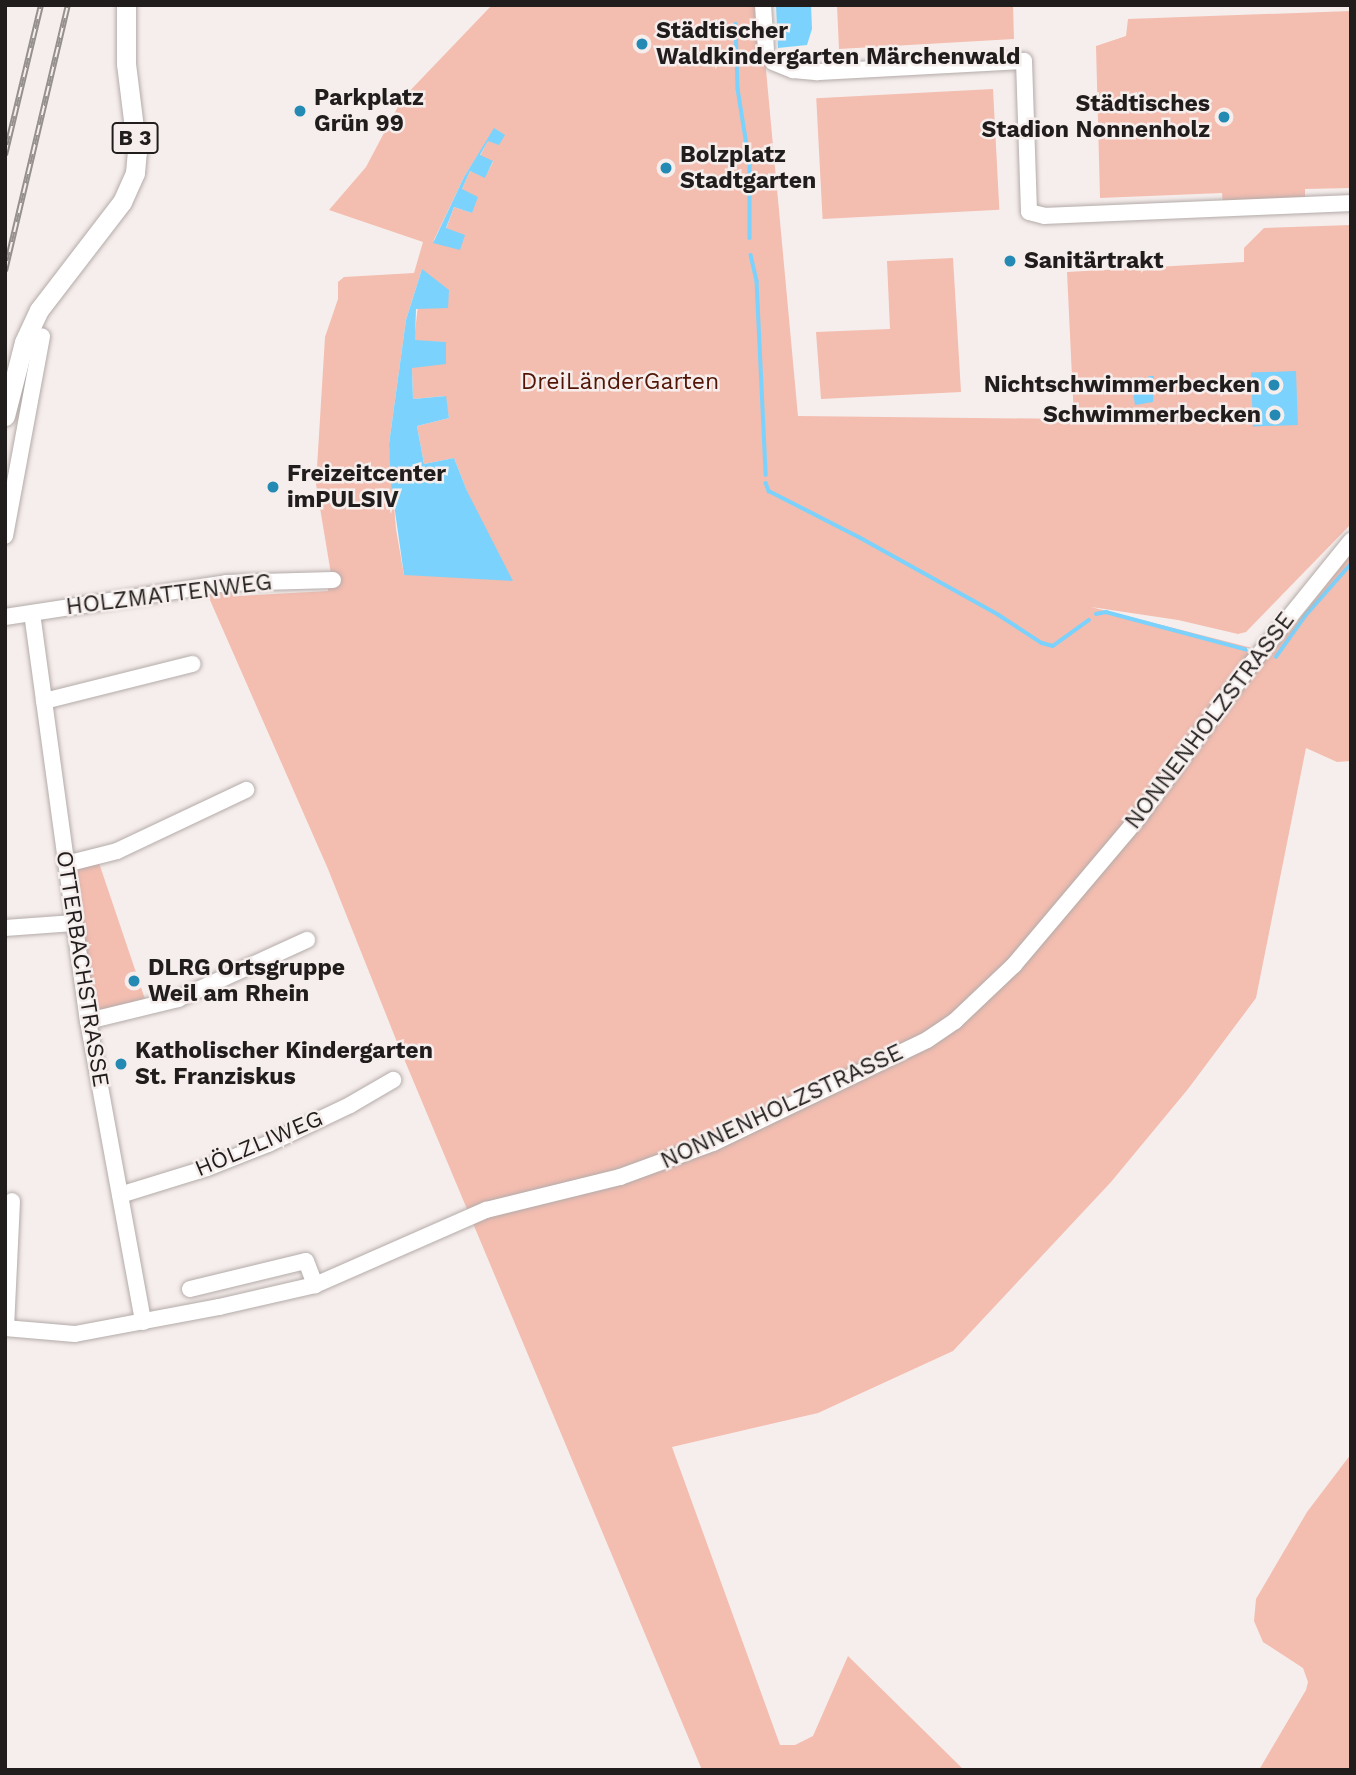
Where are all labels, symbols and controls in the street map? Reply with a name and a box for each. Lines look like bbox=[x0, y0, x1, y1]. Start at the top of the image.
place label: Städtischer Waldkindergarten Märchenwald bbox=[656, 17, 1020, 71]
marker: Städtischer Waldkindergarten Märchenwald bbox=[634, 36, 650, 52]
place label: Parkplatz Grün 99 bbox=[314, 84, 424, 138]
place label: Städtisches Stadion Nonnenholz bbox=[982, 90, 1210, 144]
marker: Parkplatz Grün 99 bbox=[292, 103, 308, 119]
marker: Städtisches Stadion Nonnenholz bbox=[1216, 109, 1232, 125]
road number: B 3 bbox=[110, 120, 160, 156]
place label: Bolzplatz Stadtgarten bbox=[680, 141, 816, 195]
marker: Bolzplatz Stadtgarten bbox=[658, 160, 674, 176]
place label: Sanitärtrakt bbox=[1024, 247, 1164, 275]
marker: Sanitärtrakt bbox=[1002, 253, 1018, 269]
park label: DreiLänderGarten bbox=[521, 368, 719, 396]
place label: Nichtschwimmerbecken bbox=[984, 371, 1260, 399]
marker: Nichtschwimmerbecken bbox=[1266, 377, 1282, 393]
place label: Schwimmerbecken bbox=[1043, 401, 1261, 429]
marker: Schwimmerbecken bbox=[1267, 407, 1283, 423]
place label: Freizeitcenter imPULSIV bbox=[287, 460, 446, 514]
marker: Freizeitcenter imPULSIV bbox=[265, 479, 281, 495]
street label: HOLZMATTENWEG bbox=[64, 569, 274, 621]
street label: NONNENHOLZSTRASSE bbox=[1119, 607, 1301, 835]
street label: OTTERBACHSTRASSE bbox=[50, 849, 114, 1089]
place label: DLRG Ortsgruppe Weil am Rhein bbox=[148, 954, 345, 1008]
marker: DLRG Ortsgruppe Weil am Rhein bbox=[126, 973, 142, 989]
place label: Katholischer Kindergarten St. Franziskus bbox=[135, 1037, 433, 1091]
street label: NONNENHOLZSTRASSE bbox=[656, 1039, 908, 1175]
marker: Katholischer Kindergarten St. Franziskus bbox=[113, 1056, 129, 1072]
street label: HÖLZLIWEG bbox=[191, 1105, 327, 1183]

